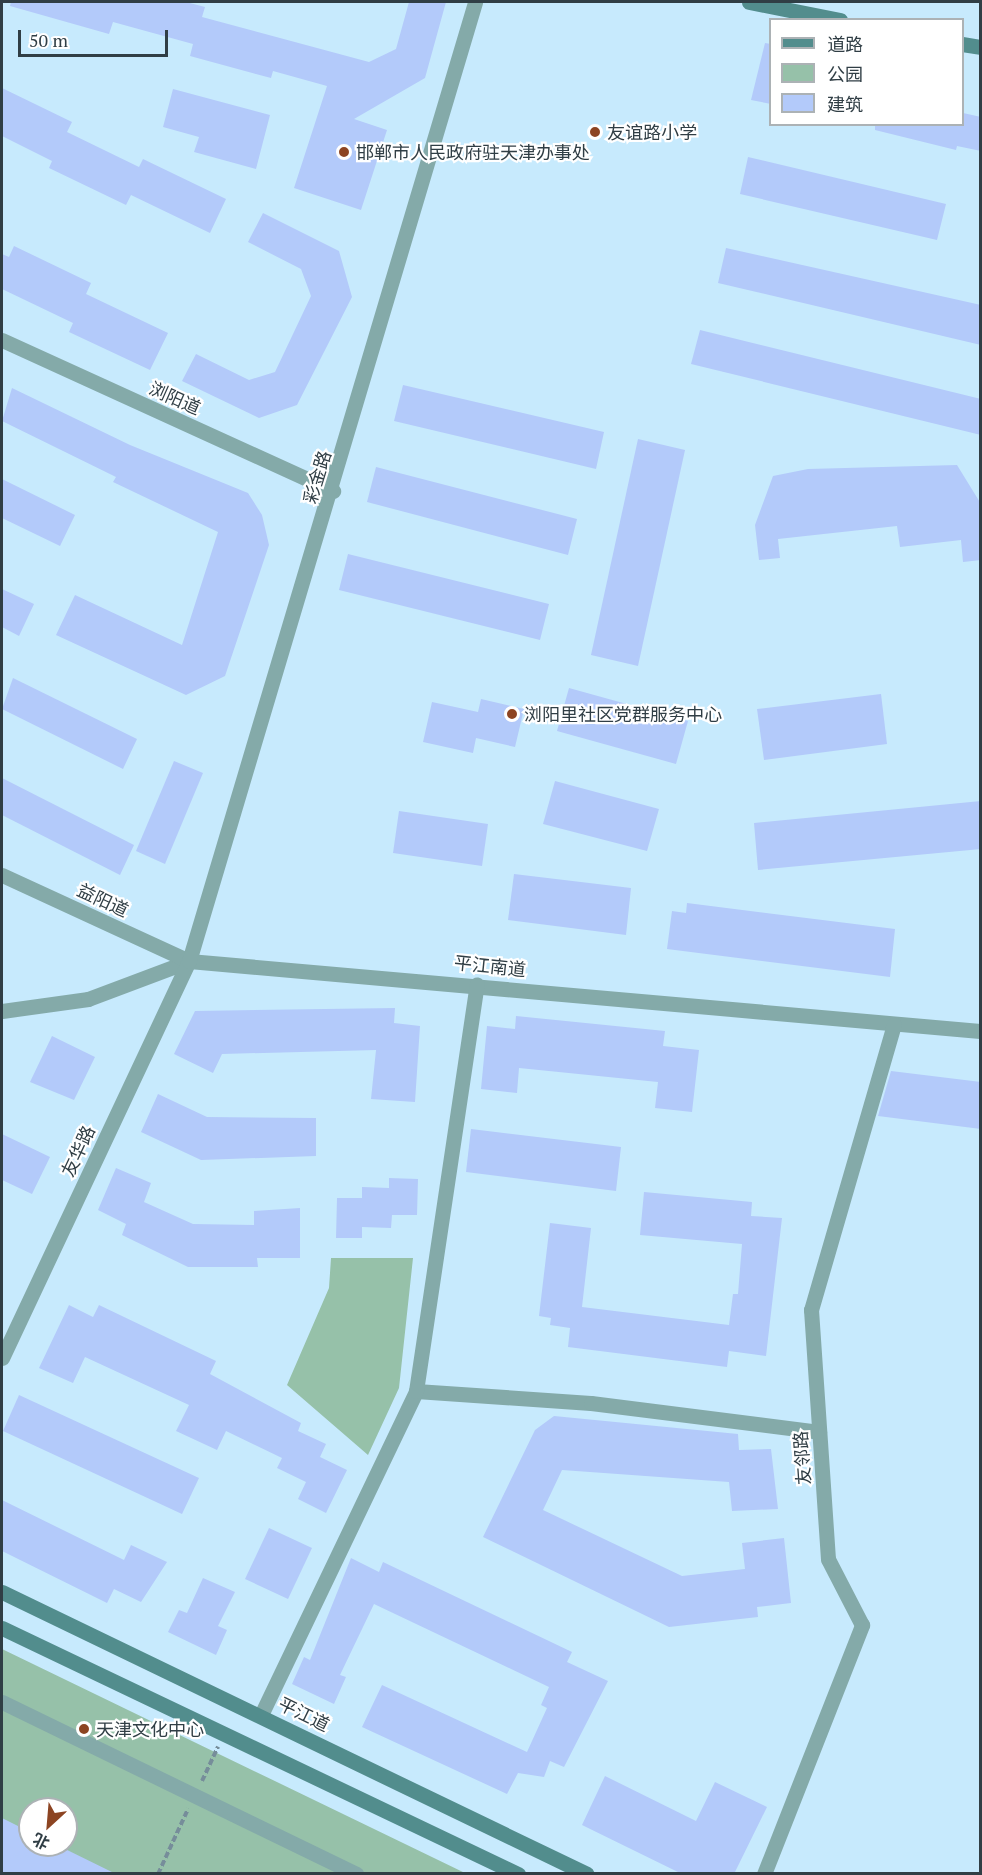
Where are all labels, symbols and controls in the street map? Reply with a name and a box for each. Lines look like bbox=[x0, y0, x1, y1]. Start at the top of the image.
scale bar bbox=[21, 18, 171, 56]
legend bbox=[769, 18, 964, 126]
text: 50 m bbox=[29, 28, 68, 52]
text: 道路 bbox=[827, 32, 863, 56]
text: 公园 bbox=[827, 62, 863, 86]
text: 建筑 bbox=[827, 92, 863, 116]
place label: 友谊路小学 bbox=[607, 121, 697, 143]
marker: 友谊路小学 bbox=[588, 125, 602, 139]
place label: 邯郸市人民政府驻天津办事处 bbox=[356, 141, 590, 163]
marker: 邯郸市人民政府驻天津办事处 bbox=[337, 145, 351, 159]
street label: 浏阳道 bbox=[146, 377, 204, 419]
street label: 彩金路 bbox=[299, 448, 335, 506]
place label: 浏阳里社区党群服务中心 bbox=[524, 703, 722, 725]
marker: 浏阳里社区党群服务中心 bbox=[505, 707, 519, 721]
street label: 益阳道 bbox=[74, 879, 132, 921]
street label: 平江南道 bbox=[453, 951, 527, 981]
street label: 友华路 bbox=[57, 1122, 99, 1180]
street label: 友邻路 bbox=[789, 1430, 815, 1486]
street label: 平江道 bbox=[275, 1692, 333, 1736]
place label: 天津文化中心 bbox=[96, 1718, 204, 1740]
marker: 天津文化中心 bbox=[77, 1722, 91, 1736]
north arrow bbox=[18, 1797, 78, 1857]
text: 北 bbox=[29, 1828, 53, 1855]

